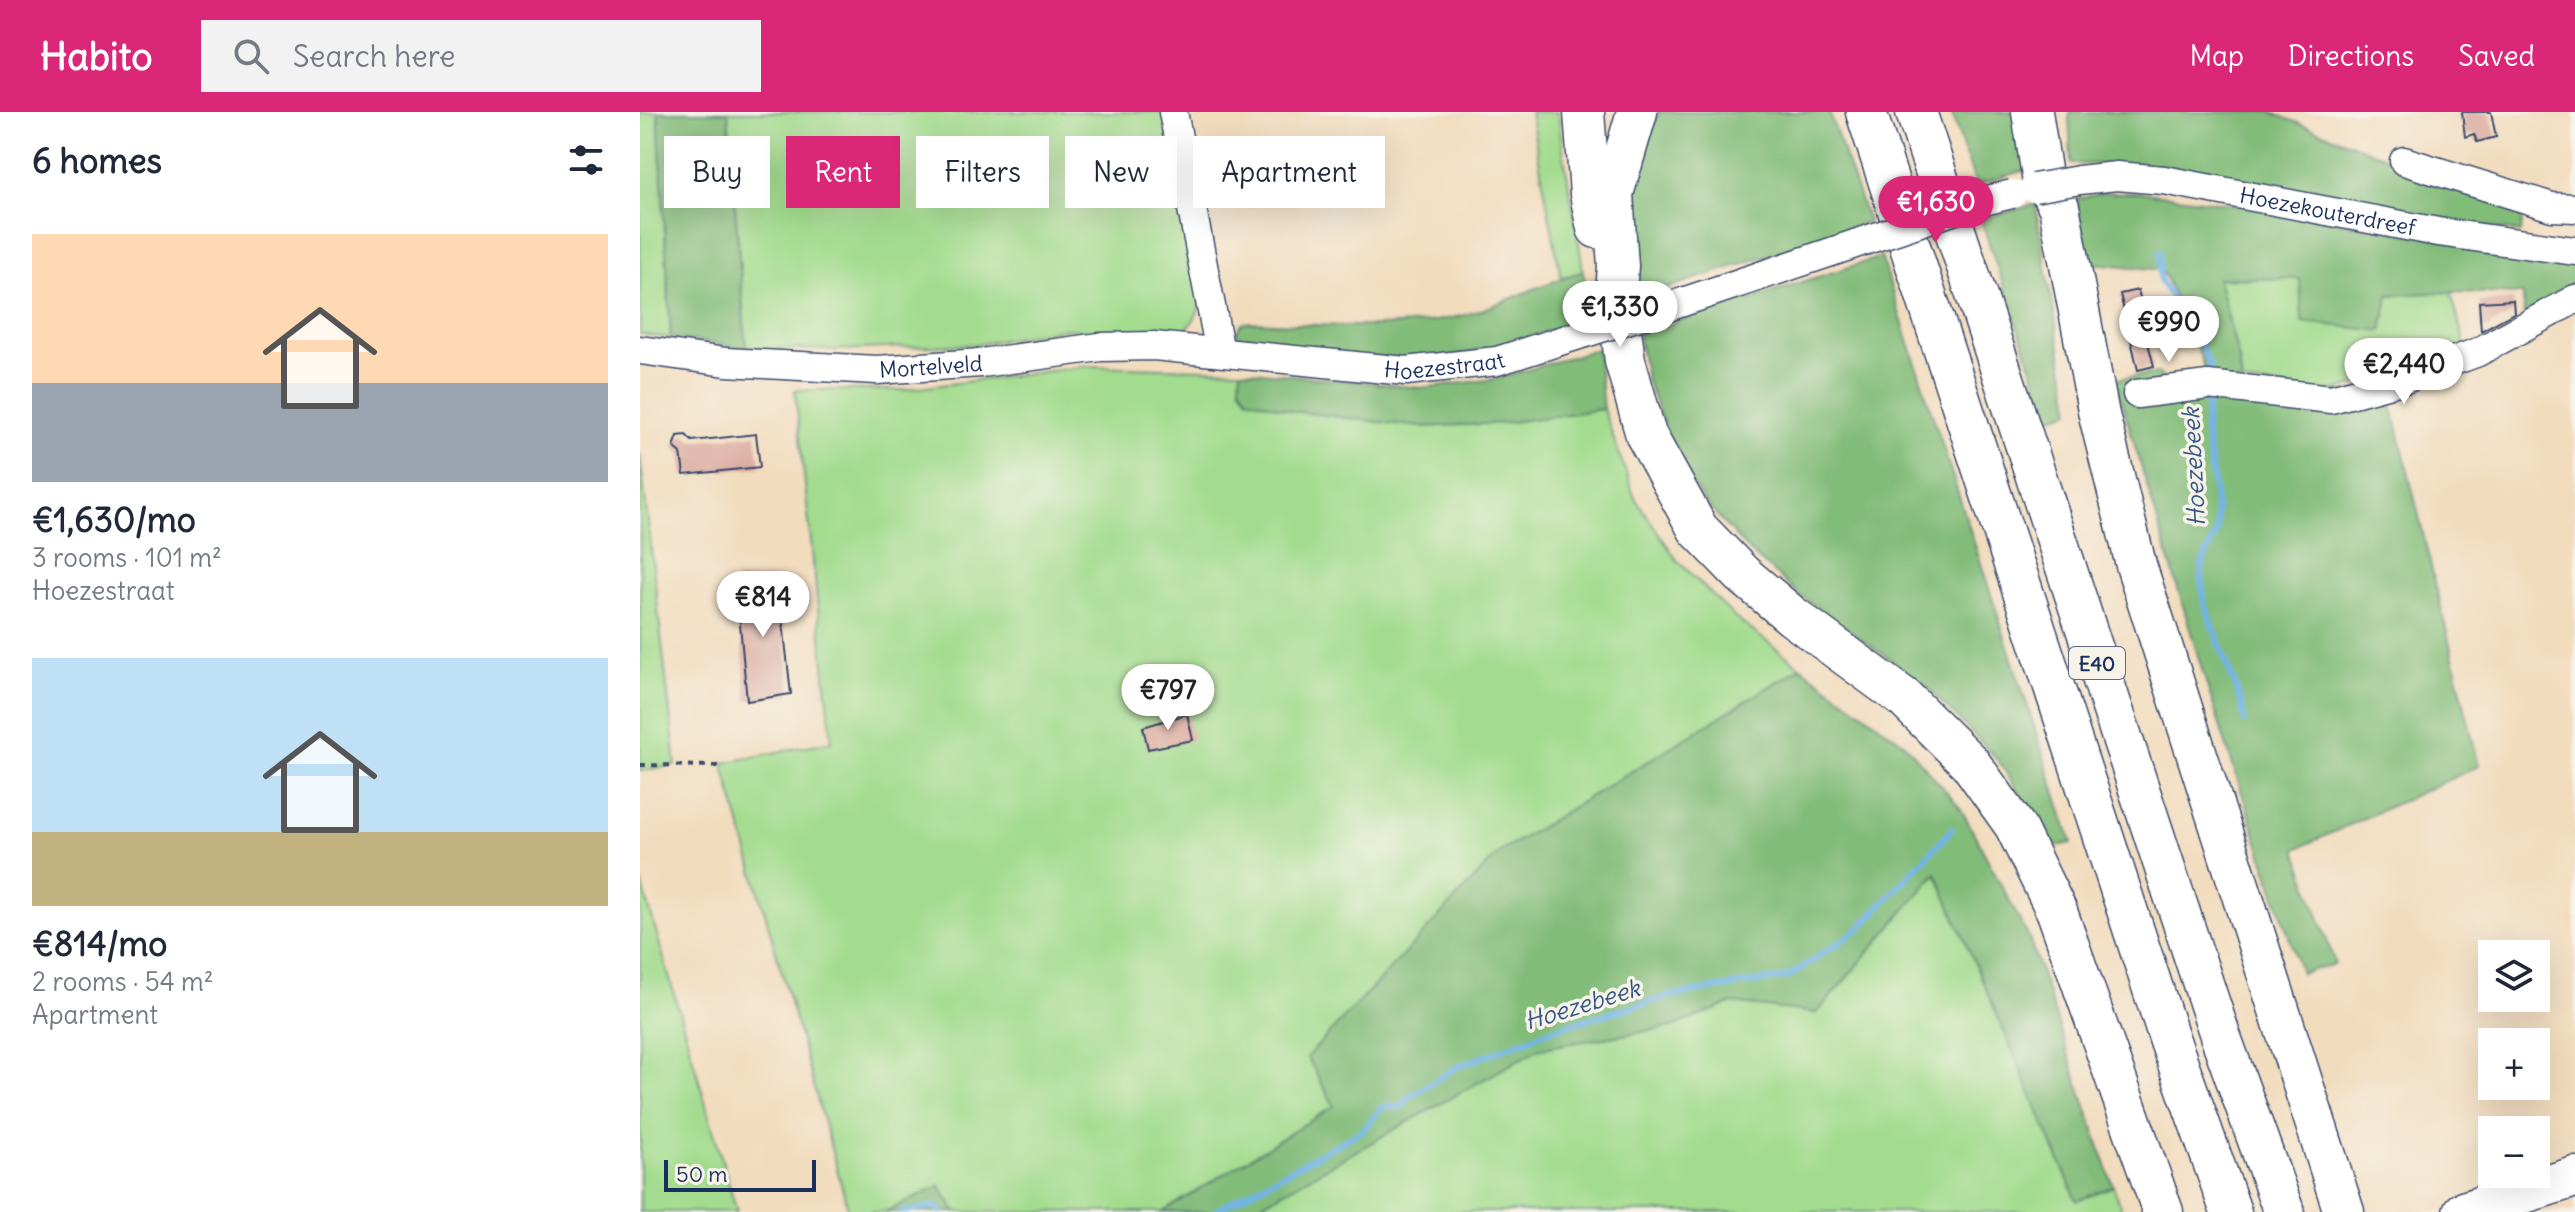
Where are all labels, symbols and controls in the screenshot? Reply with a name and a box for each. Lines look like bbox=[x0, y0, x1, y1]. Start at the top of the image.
search box bbox=[201, 20, 761, 92]
text: Habito bbox=[40, 33, 153, 80]
icon: search bbox=[229, 34, 273, 78]
text: Search here bbox=[293, 37, 455, 75]
text: Map bbox=[2189, 38, 2244, 74]
text: Directions bbox=[2288, 38, 2414, 74]
text: Saved bbox=[2458, 38, 2535, 74]
chip: Buy bbox=[664, 136, 770, 208]
chip: Rent bbox=[786, 136, 900, 208]
chip: Filters bbox=[916, 136, 1049, 208]
chip: New bbox=[1065, 136, 1177, 208]
chip: Apartment bbox=[1193, 136, 1385, 208]
icon: filters bbox=[564, 138, 608, 182]
text: 6 homes bbox=[32, 139, 162, 182]
pin: €1,630 bbox=[1871, 176, 2001, 244]
street label: Hoezekouterdreef bbox=[2238, 181, 2419, 242]
text: €1,630 bbox=[1896, 185, 1976, 218]
pin: €1,330 bbox=[1555, 281, 1685, 349]
icon: home bbox=[248, 286, 392, 430]
text: €1,330 bbox=[1581, 290, 1659, 323]
pin: €990 bbox=[2122, 296, 2216, 364]
text: €990 bbox=[2137, 305, 2201, 338]
pin: €2,440 bbox=[2339, 338, 2469, 406]
street label: Hoezestraat bbox=[1383, 345, 1508, 386]
text: €2,440 bbox=[2362, 347, 2446, 380]
street label: Mortelveld bbox=[878, 349, 983, 384]
water label: Hoezebeek bbox=[2175, 405, 2211, 527]
text: €1,630/mo bbox=[32, 498, 196, 541]
text: 3 rooms · 101 m² bbox=[32, 541, 222, 574]
pin: €814 bbox=[716, 571, 810, 639]
text: Hoezestraat bbox=[32, 574, 175, 607]
text: €814 bbox=[734, 580, 792, 613]
road number: E40 bbox=[2069, 647, 2125, 679]
pin: €797 bbox=[1121, 664, 1215, 732]
text: €797 bbox=[1139, 673, 1197, 706]
icon: home bbox=[248, 710, 392, 854]
text: €814/mo bbox=[32, 922, 167, 965]
map controls bbox=[2478, 940, 2550, 1188]
button: layers bbox=[2478, 940, 2550, 1012]
text: 2 rooms · 54 m² bbox=[32, 965, 214, 998]
water label: Hoezebeek bbox=[1521, 972, 1645, 1036]
text: Apartment bbox=[32, 998, 158, 1031]
button: + bbox=[2478, 1028, 2550, 1100]
button: − bbox=[2478, 1116, 2550, 1188]
scale bar bbox=[664, 1156, 816, 1192]
text: 50 m bbox=[676, 1160, 728, 1188]

